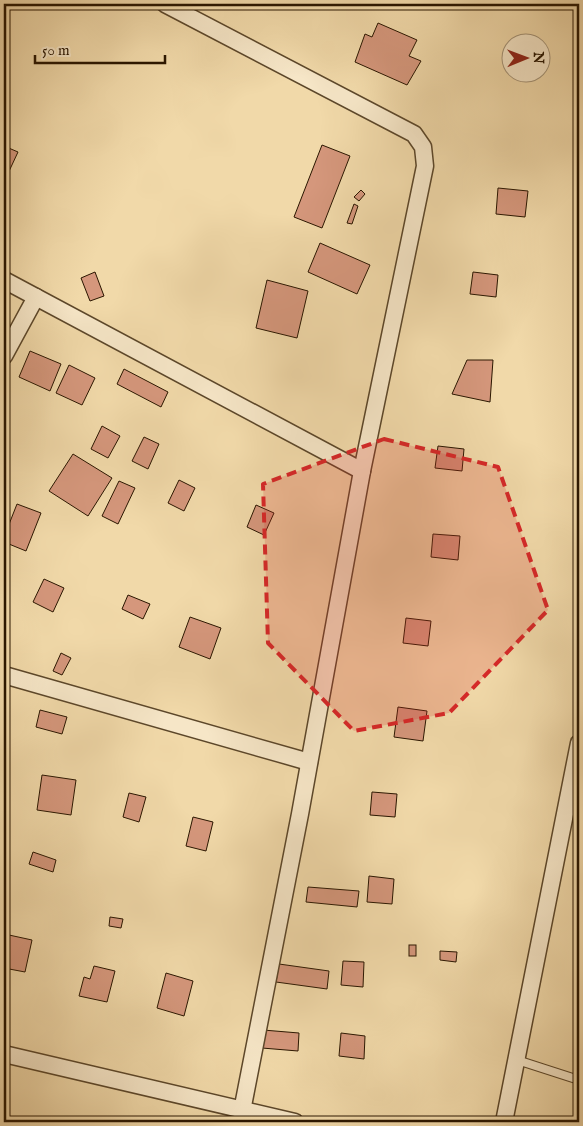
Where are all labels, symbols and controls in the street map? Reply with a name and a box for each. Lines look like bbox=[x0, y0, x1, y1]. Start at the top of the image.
scale bar bbox=[35, 32, 165, 64]
north arrow bbox=[500, 32, 550, 82]
text: 50 m bbox=[42, 41, 70, 60]
text: N bbox=[529, 51, 547, 64]

